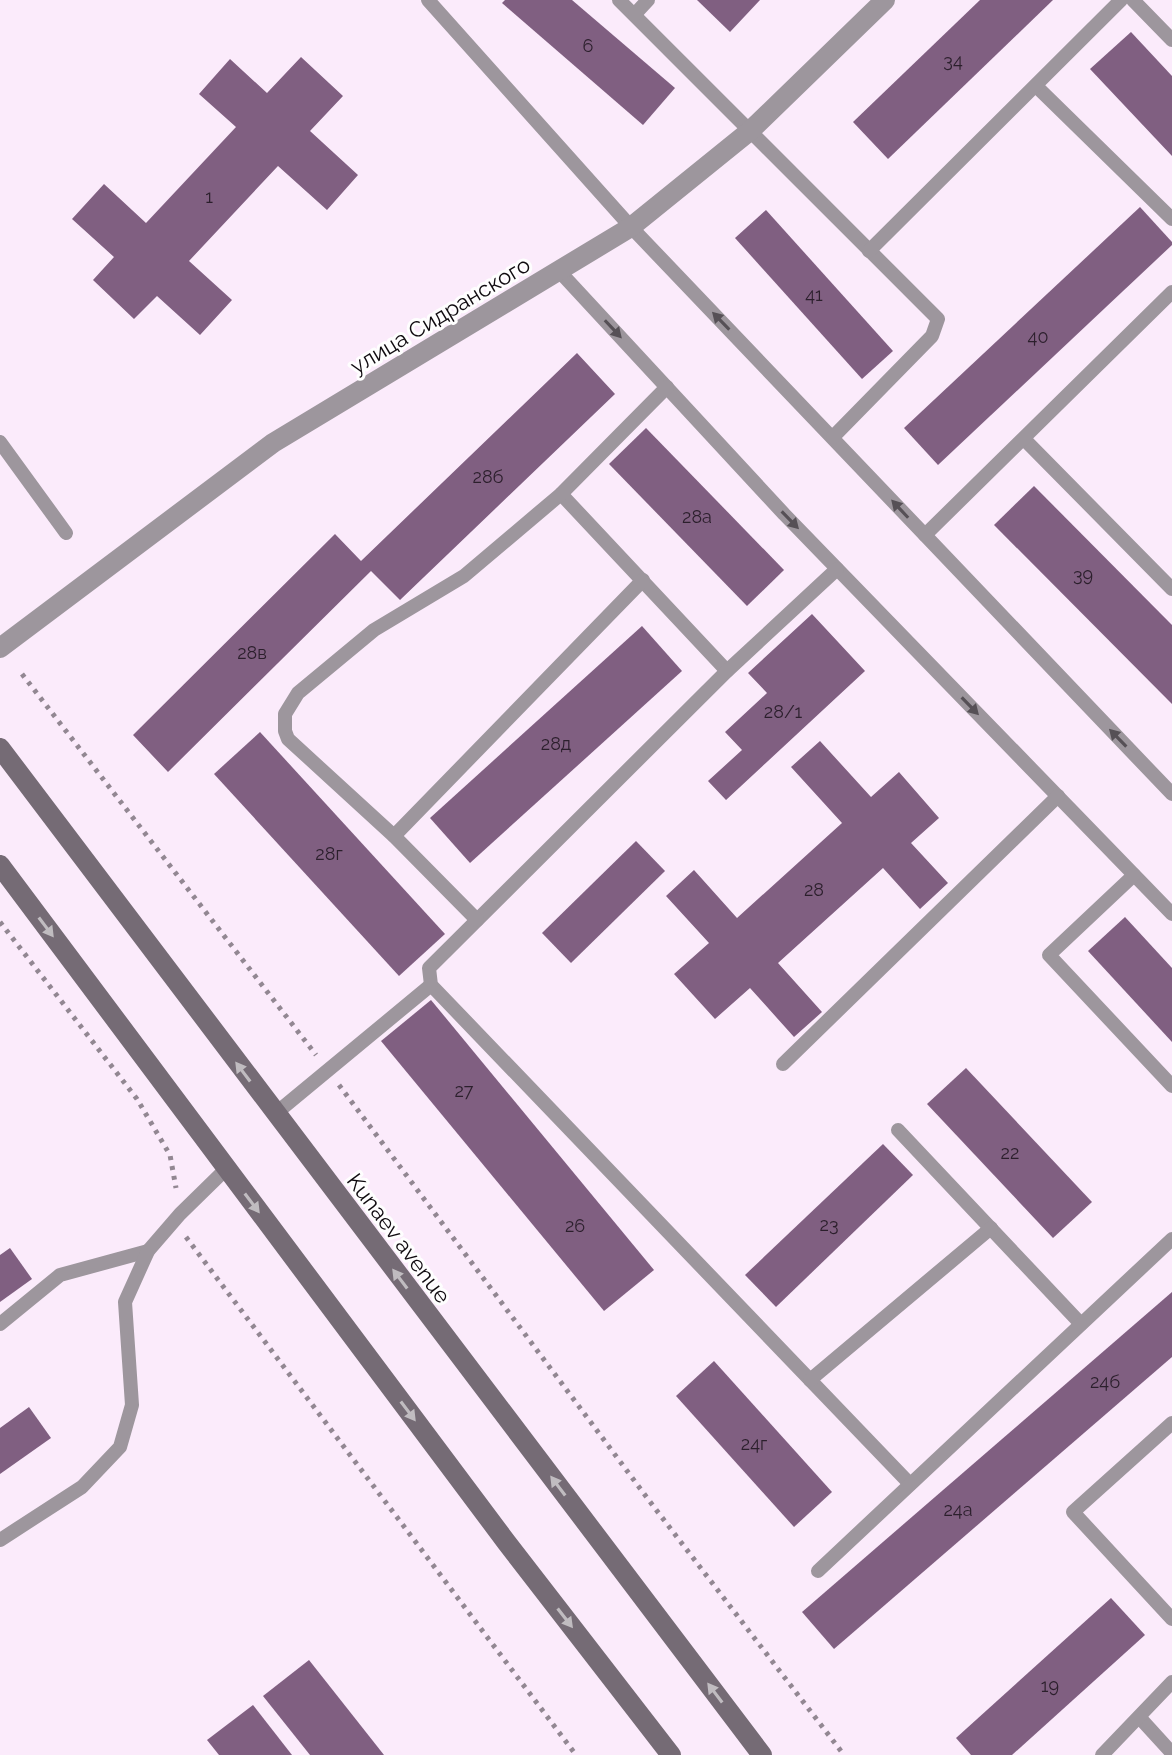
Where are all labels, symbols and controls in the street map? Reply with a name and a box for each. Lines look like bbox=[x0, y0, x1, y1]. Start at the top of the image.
house number: 6 bbox=[583, 35, 594, 56]
house number: 34 bbox=[943, 50, 963, 71]
house number: 1 bbox=[205, 186, 213, 207]
street label: улица Сидранского bbox=[345, 251, 535, 379]
house number: 41 bbox=[805, 284, 823, 305]
one-way arrow bbox=[712, 312, 730, 331]
one-way arrow bbox=[604, 319, 622, 338]
house number: 40 bbox=[1028, 326, 1048, 347]
house number: 28б bbox=[473, 466, 504, 487]
one-way arrow bbox=[892, 499, 910, 518]
house number: 28а bbox=[682, 506, 712, 527]
one-way arrow bbox=[780, 510, 798, 529]
house number: 39 bbox=[1073, 564, 1093, 585]
house number: 28в bbox=[237, 642, 267, 663]
one-way arrow bbox=[961, 696, 979, 715]
house number: 28/1 bbox=[764, 701, 802, 722]
one-way arrow bbox=[1110, 728, 1128, 747]
house number: 28д bbox=[541, 733, 571, 754]
house number: 28г bbox=[315, 843, 343, 864]
house number: 28 bbox=[804, 879, 824, 900]
one-way arrow bbox=[38, 917, 54, 938]
one-way arrow bbox=[236, 1062, 252, 1082]
house number: 27 bbox=[454, 1080, 474, 1101]
house number: 22 bbox=[1001, 1142, 1019, 1163]
street label: Kunaev avenue bbox=[342, 1168, 456, 1308]
one-way arrow bbox=[243, 1193, 259, 1213]
house number: 23 bbox=[820, 1214, 839, 1235]
house number: 26 bbox=[565, 1215, 585, 1236]
one-way arrow bbox=[393, 1269, 409, 1289]
house number: 24б bbox=[1090, 1371, 1120, 1392]
one-way arrow bbox=[400, 1401, 416, 1421]
house number: 24г bbox=[741, 1433, 767, 1454]
one-way arrow bbox=[550, 1476, 566, 1496]
house number: 24а bbox=[943, 1499, 973, 1520]
one-way arrow bbox=[557, 1608, 573, 1628]
house number: 19 bbox=[1041, 1675, 1059, 1696]
one-way arrow bbox=[708, 1683, 724, 1703]

